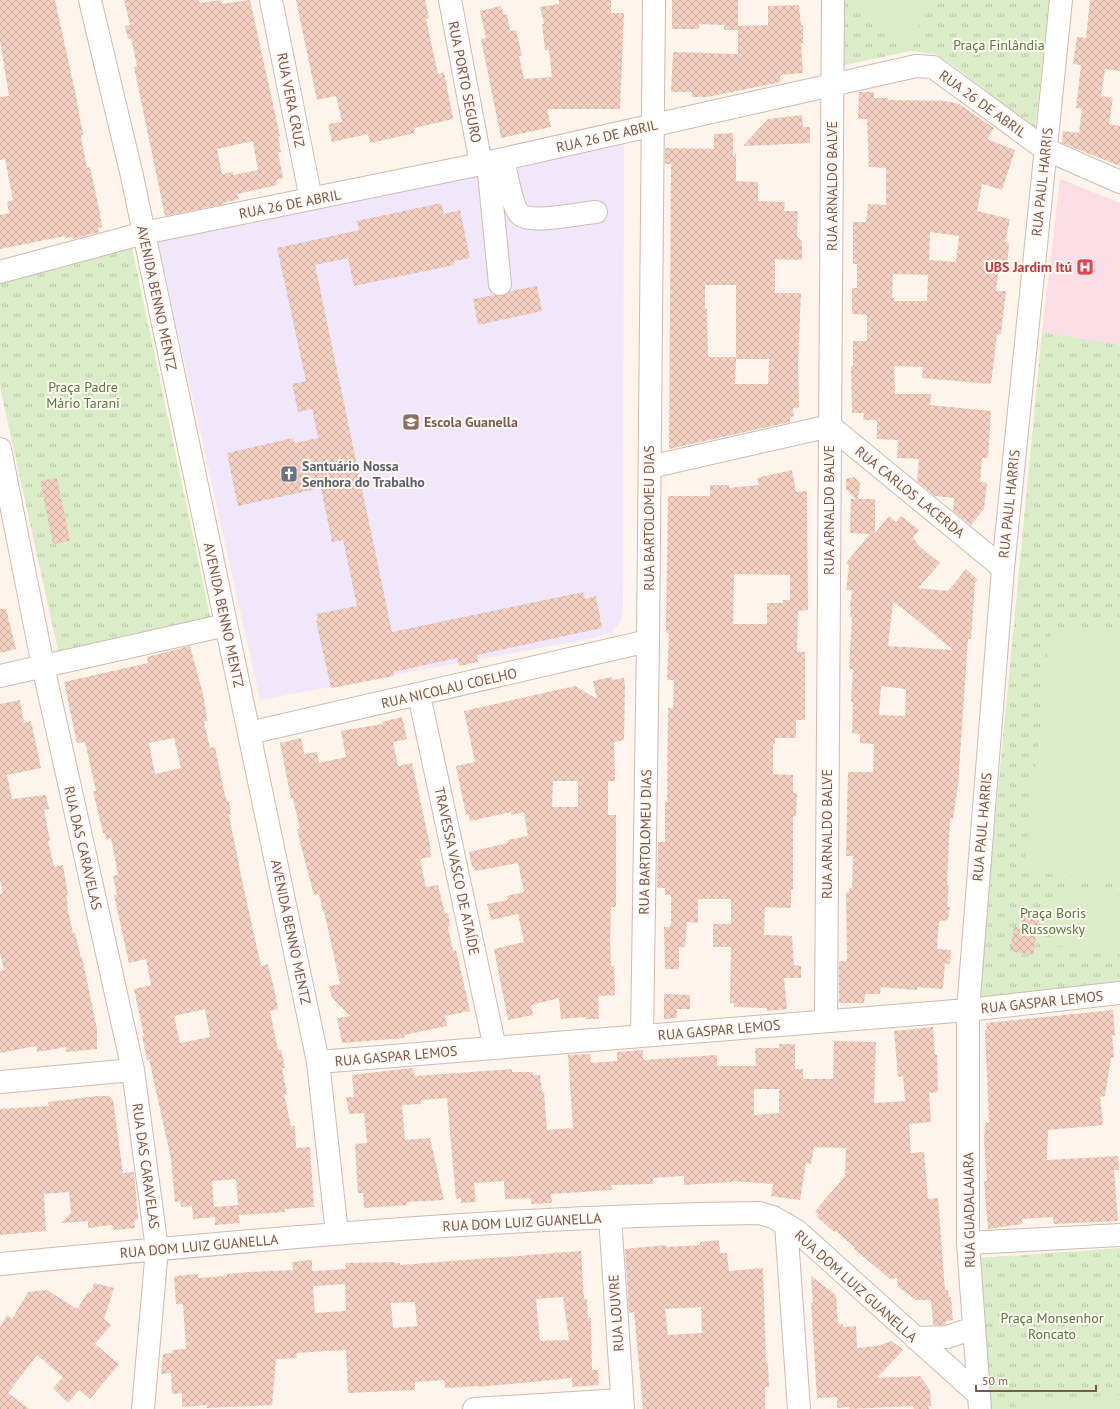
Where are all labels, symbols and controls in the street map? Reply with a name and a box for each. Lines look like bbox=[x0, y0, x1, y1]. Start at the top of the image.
street label: RUA PORTO SEGURO bbox=[444, 20, 486, 144]
park label: Praça Finlândia bbox=[953, 36, 1045, 54]
street label: RUA VERA CRUZ bbox=[273, 51, 309, 149]
street label: RUA 26 DE ABRIL bbox=[936, 66, 1030, 142]
street label: RUA 26 DE ABRIL bbox=[554, 116, 660, 156]
street label: RUA ARNALDO BALVE bbox=[823, 121, 841, 251]
street label: RUA PAUL HARRIS bbox=[1027, 127, 1057, 237]
street label: RUA 26 DE ABRIL bbox=[237, 185, 343, 223]
street label: AVENIDA BENNO MENTZ bbox=[133, 224, 181, 372]
hospital icon: UBS Jardim Itú bbox=[1075, 257, 1095, 277]
place label: UBS Jardim Itú bbox=[985, 258, 1072, 276]
park label: Praça Padre Mário Tarani bbox=[46, 378, 120, 412]
school or university icon: Escola Guanella bbox=[401, 412, 421, 432]
place label: Escola Guanella bbox=[424, 413, 518, 431]
street label: RUA CARLOS LACERDA bbox=[851, 442, 969, 542]
street label: RUA BARTOLOMEU DIAS bbox=[640, 445, 658, 591]
street label: RUA ARNALDO BALVE bbox=[820, 445, 838, 575]
street label: RUA PAUL HARRIS bbox=[994, 449, 1024, 559]
place label: Santuário Nossa Senhora do Trabalho bbox=[302, 457, 425, 491]
church icon: Santuário Nossa Senhora do Trabalho bbox=[279, 464, 299, 484]
street label: AVENIDA BENNO MENTZ bbox=[200, 541, 248, 689]
street label: RUA NICOLAU COELHO bbox=[379, 664, 519, 712]
street label: RUA BARTOLOMEU DIAS bbox=[635, 769, 655, 915]
street label: RUA ARNALDO BALVE bbox=[818, 769, 836, 899]
street label: RUA PAUL HARRIS bbox=[968, 772, 996, 882]
street label: RUA DAS CARAVELAS bbox=[60, 784, 106, 912]
street label: TRAVESSA VASCO DE ATAÍDE bbox=[430, 785, 484, 957]
street label: AVENIDA BENNO MENTZ bbox=[267, 858, 315, 1006]
park label: Praça Boris Russowsky bbox=[1020, 904, 1086, 938]
street label: RUA GASPAR LEMOS bbox=[980, 987, 1104, 1017]
street label: RUA GASPAR LEMOS bbox=[657, 1016, 781, 1044]
street label: RUA GASPAR LEMOS bbox=[334, 1042, 458, 1070]
street label: RUA DAS CARAVELAS bbox=[128, 1102, 164, 1230]
street label: RUA GUADALAJARA bbox=[959, 1151, 979, 1268]
street label: RUA DOM LUIZ GUANELLA bbox=[442, 1209, 603, 1235]
street label: RUA DOM LUIZ GUANELLA bbox=[791, 1226, 922, 1346]
street label: RUA DOM LUIZ GUANELLA bbox=[119, 1230, 280, 1262]
street label: RUA LOUVRE bbox=[604, 1274, 628, 1352]
park label: Praça Monsenhor Roncato bbox=[1001, 1309, 1104, 1343]
scale bar bbox=[976, 1367, 1096, 1393]
text: 50 m bbox=[982, 1373, 1008, 1388]

